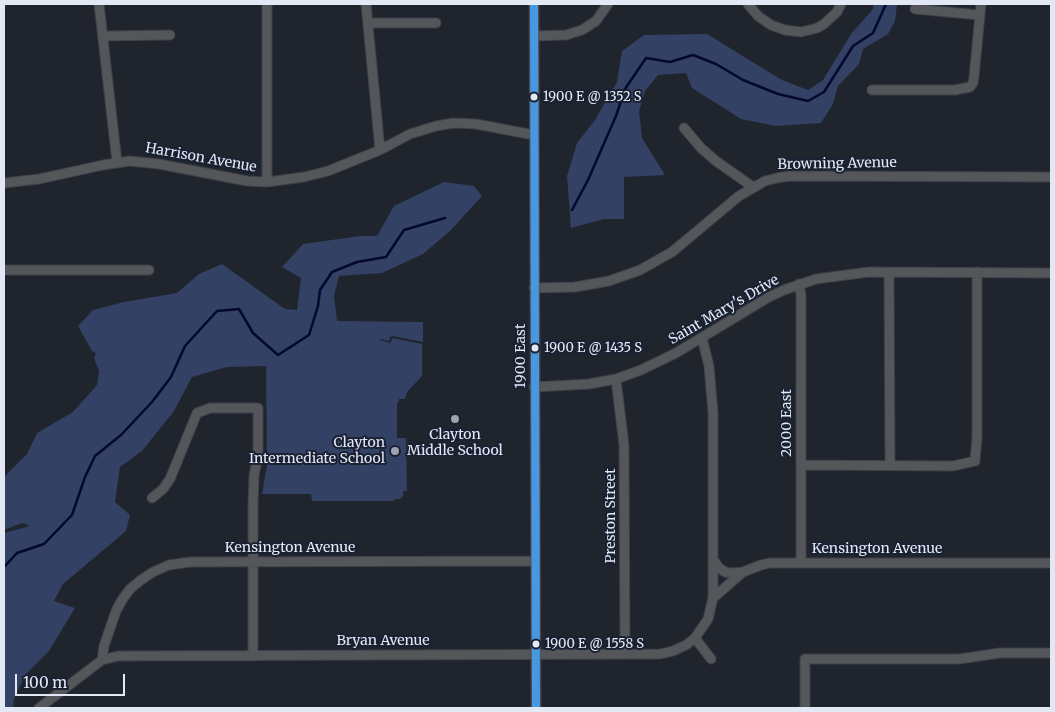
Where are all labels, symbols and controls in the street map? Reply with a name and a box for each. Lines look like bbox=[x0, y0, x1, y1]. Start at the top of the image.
place label: 1900 E @ 1352 S bbox=[543, 89, 642, 105]
marker: 1900 E @ 1352 S bbox=[529, 92, 539, 102]
street label: Harrison Avenue bbox=[144, 140, 258, 176]
street label: Browning Avenue bbox=[777, 155, 897, 173]
street label: Saint Mary's Drive bbox=[666, 272, 782, 348]
street label: 1900 East bbox=[513, 324, 529, 388]
place label: 1900 E @ 1435 S bbox=[544, 340, 642, 356]
marker: 1900 E @ 1435 S bbox=[530, 343, 540, 353]
street label: 2000 East bbox=[779, 389, 795, 457]
marker: Clayton Middle School bbox=[449, 413, 461, 425]
place label: Clayton Middle School bbox=[407, 427, 503, 460]
place label: Clayton Intermediate School bbox=[249, 435, 385, 468]
marker: Clayton Intermediate School bbox=[389, 445, 401, 457]
street label: Preston Street bbox=[603, 468, 619, 564]
street label: Kensington Avenue bbox=[225, 540, 355, 556]
street label: Kensington Avenue bbox=[812, 541, 942, 557]
street label: Bryan Avenue bbox=[336, 633, 430, 649]
place label: 1900 E @ 1558 S bbox=[545, 636, 644, 652]
marker: 1900 E @ 1558 S bbox=[531, 639, 541, 649]
scale bar bbox=[18, 664, 128, 696]
text: 100 m bbox=[23, 673, 67, 692]

